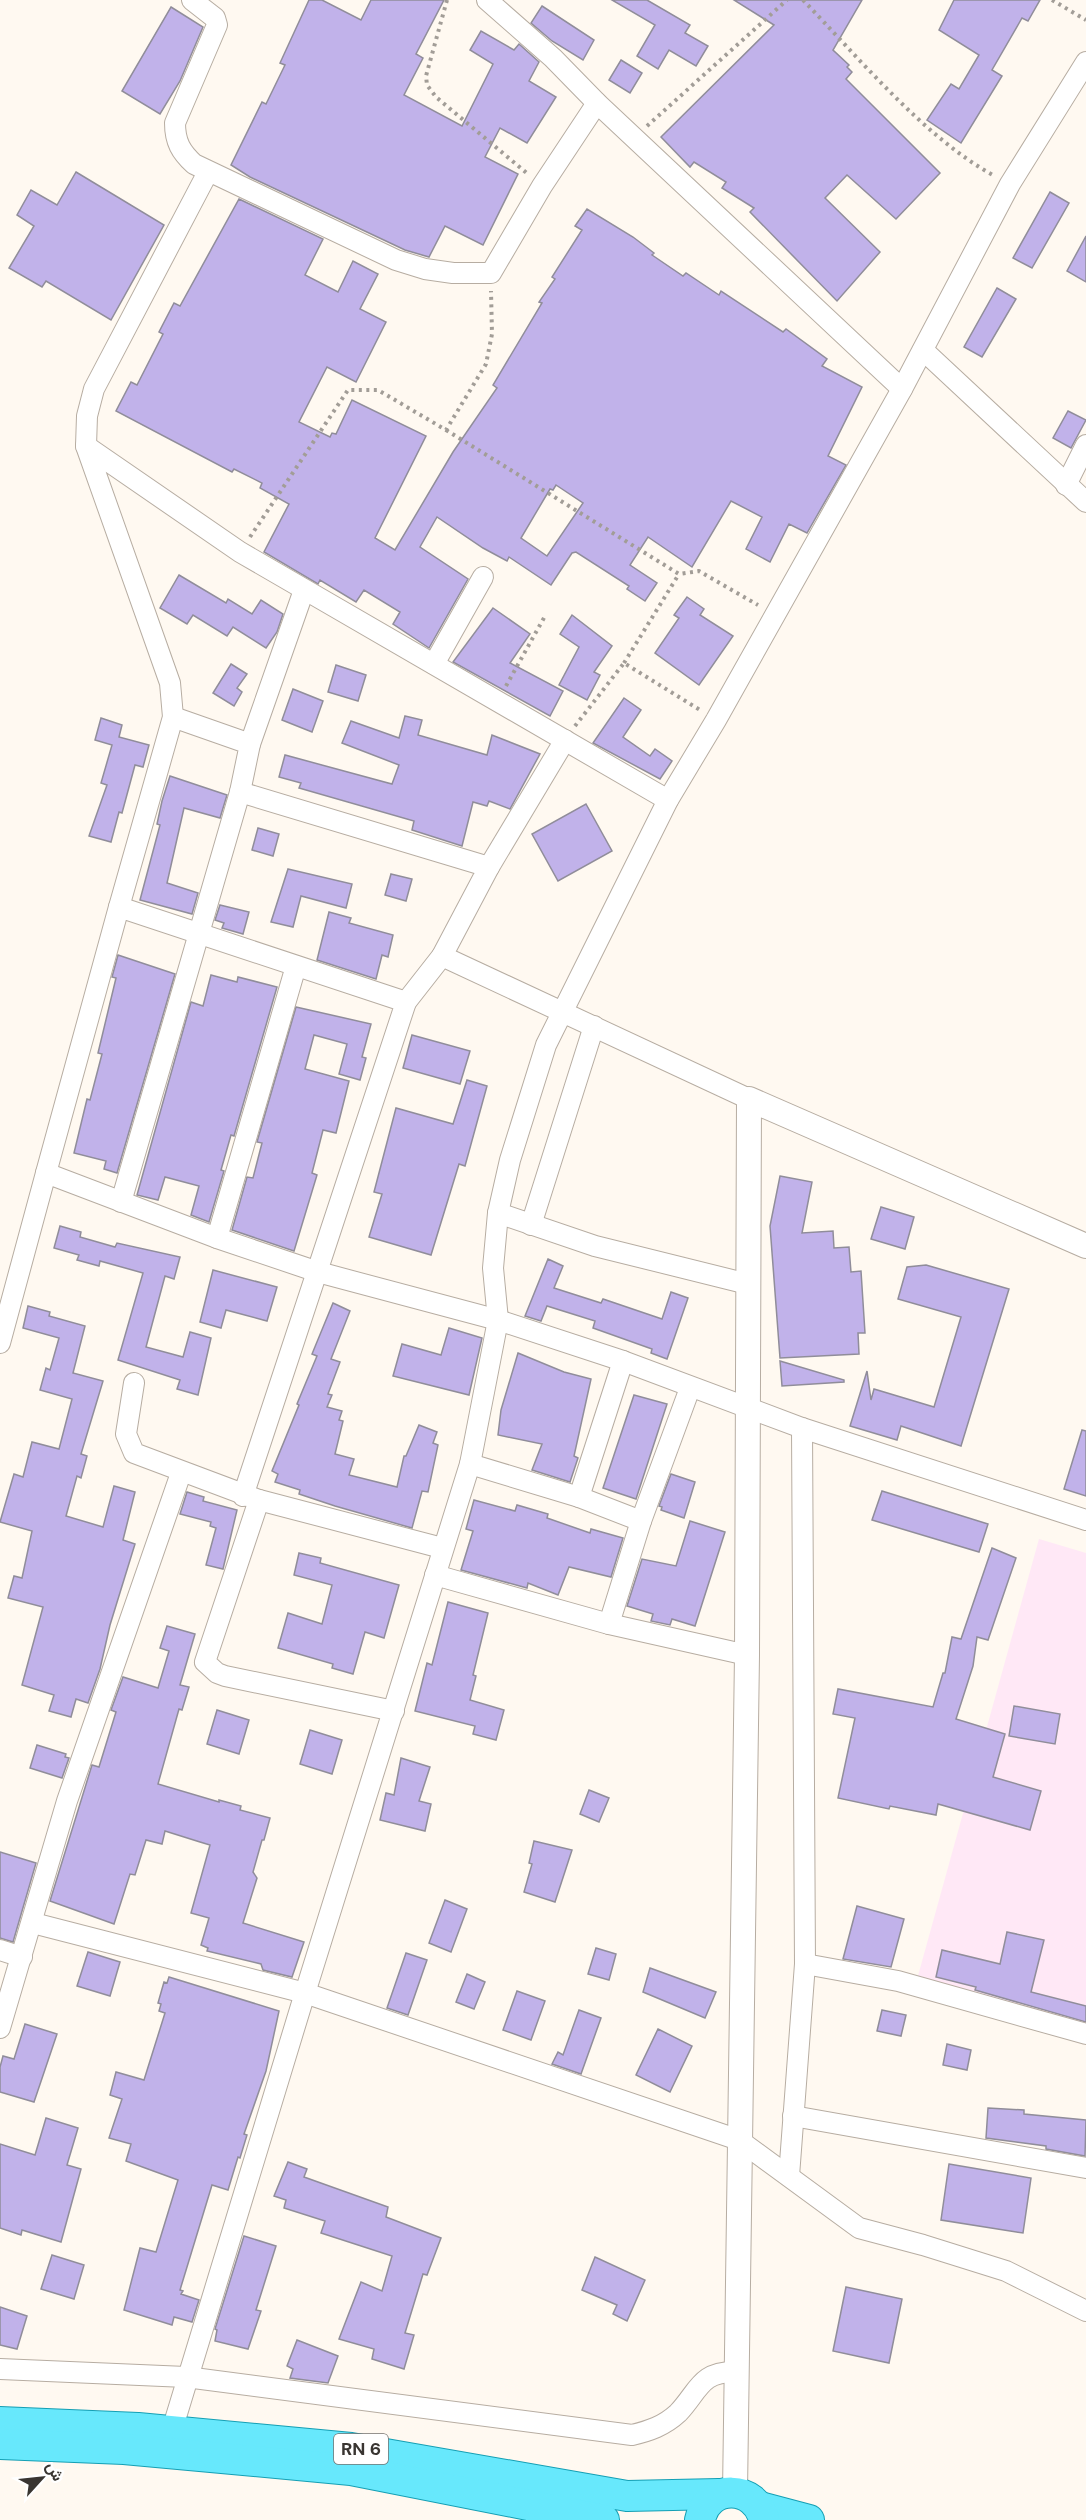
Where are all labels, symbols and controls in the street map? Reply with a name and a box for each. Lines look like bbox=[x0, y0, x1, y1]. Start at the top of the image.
road number: RN 6 bbox=[334, 2434, 388, 2464]
north arrow bbox=[12, 2448, 72, 2508]
text: ش bbox=[41, 2458, 69, 2485]

